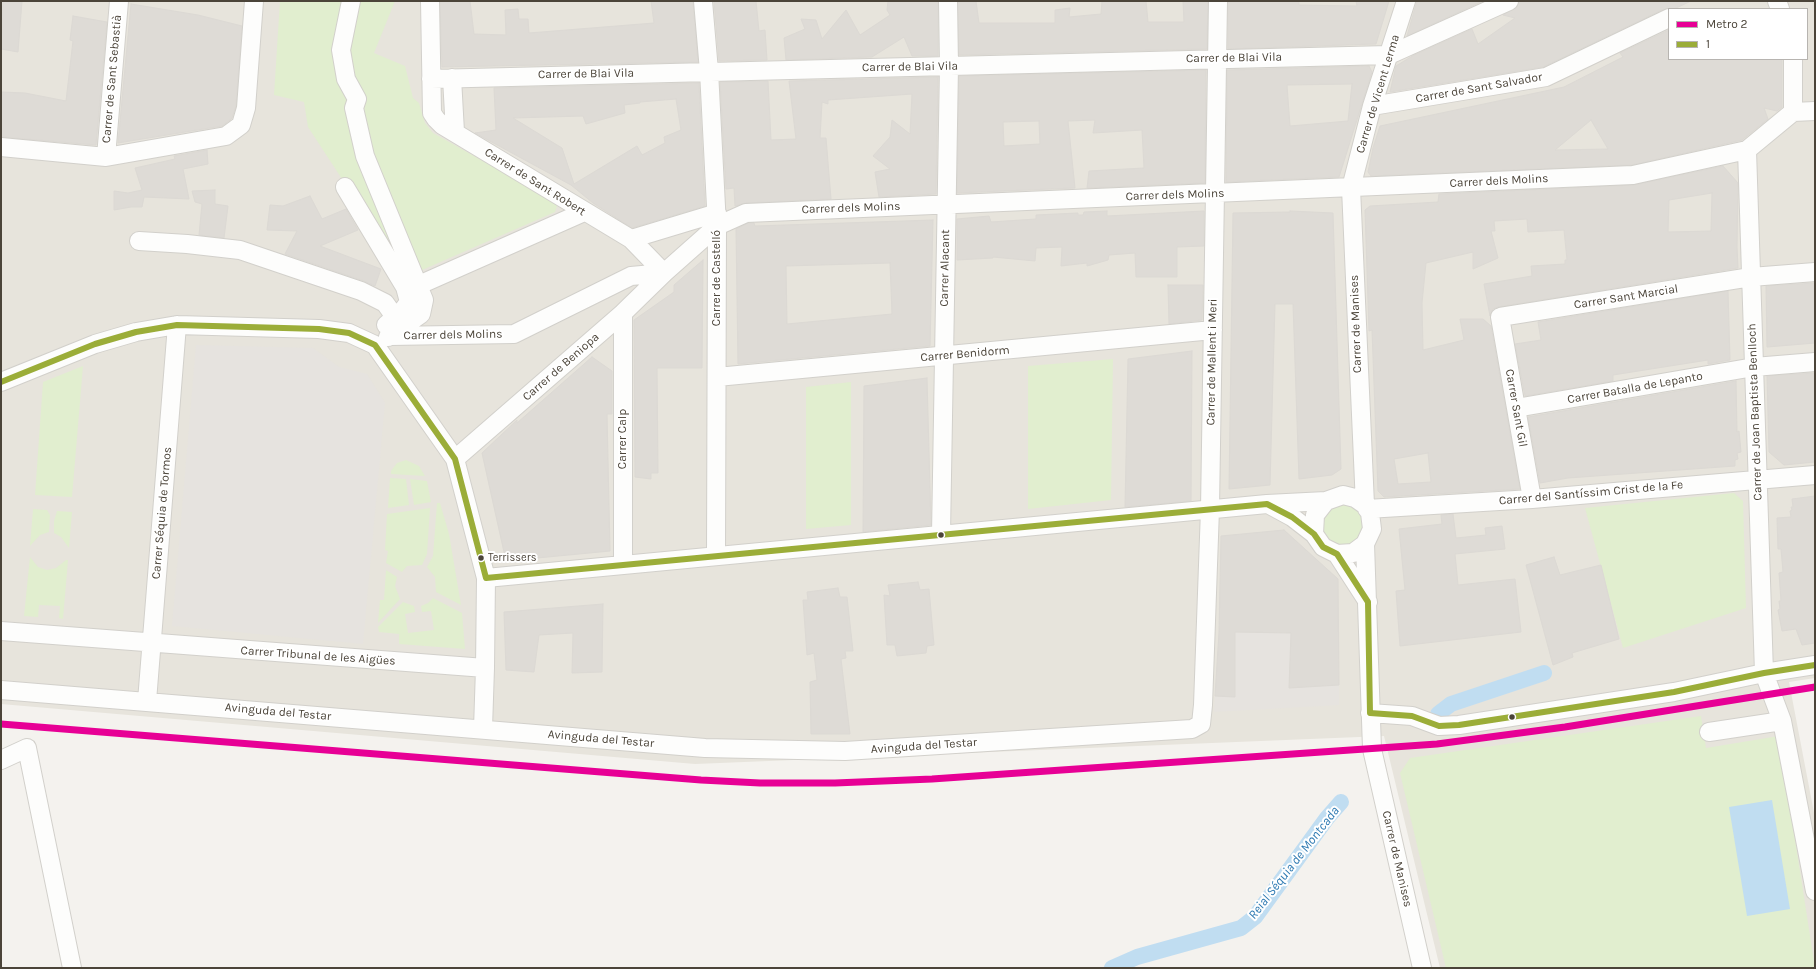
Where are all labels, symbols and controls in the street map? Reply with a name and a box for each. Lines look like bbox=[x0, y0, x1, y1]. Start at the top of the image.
legend bbox=[1668, 8, 1808, 60]
street label: Carrer de Sant Sebastià bbox=[99, 14, 125, 144]
text: Metro 2 bbox=[1706, 17, 1748, 31]
street label: Carrer de Vicent Lerma bbox=[1353, 33, 1403, 155]
text: 1 bbox=[1706, 37, 1710, 51]
street label: Carrer de Blai Vila bbox=[1186, 50, 1282, 66]
street label: Carrer de Blai Vila bbox=[862, 59, 958, 75]
street label: Carrer de Blai Vila bbox=[538, 66, 634, 82]
street label: Carrer de Sant Salvador bbox=[1415, 70, 1543, 106]
street label: Carrer de Sant Robert bbox=[482, 145, 588, 219]
street label: Carrer dels Molins bbox=[1449, 171, 1549, 191]
street label: Carrer dels Molins bbox=[1125, 186, 1225, 204]
street label: Carrer dels Molins bbox=[801, 199, 901, 217]
street label: Carrer Alacant bbox=[937, 229, 953, 307]
street label: Carrer de Castelló bbox=[710, 230, 724, 326]
street label: Carrer de Manises bbox=[1347, 275, 1365, 373]
street label: Carrer Sant Marcial bbox=[1573, 282, 1679, 312]
street label: Carrer de Mallent i Meri bbox=[1204, 298, 1220, 426]
street label: Carrer de Joan Baptista Benlloch bbox=[1745, 323, 1765, 501]
street label: Carrer dels Molins bbox=[403, 327, 503, 343]
street label: Carrer de Beniopa bbox=[520, 330, 602, 404]
street label: Carrer Benidorm bbox=[920, 343, 1010, 365]
street label: Carrer Sant Gil bbox=[1502, 368, 1530, 448]
street label: Carrer Batalla de Lepanto bbox=[1566, 369, 1704, 407]
street label: Carrer Calp bbox=[616, 409, 630, 469]
street label: Carrer Séquia de Tormos bbox=[149, 446, 175, 580]
street label: Carrer del Santíssim Crist de la Fe bbox=[1498, 478, 1684, 508]
unlabelled marker bbox=[936, 530, 946, 540]
place label: Terrissers bbox=[488, 551, 537, 565]
marker: Terrissers bbox=[476, 553, 486, 563]
street label: Carrer Tribunal de les Aigües bbox=[240, 643, 396, 669]
street label: Avinguda del Testar bbox=[224, 700, 332, 724]
unlabelled marker bbox=[1507, 712, 1517, 722]
street label: Avinguda del Testar bbox=[547, 727, 655, 751]
street label: Avinguda del Testar bbox=[870, 735, 978, 757]
water label: Reial Séquia de Montcada bbox=[1245, 804, 1343, 922]
street label: Carrer de Manises bbox=[1379, 809, 1415, 909]

